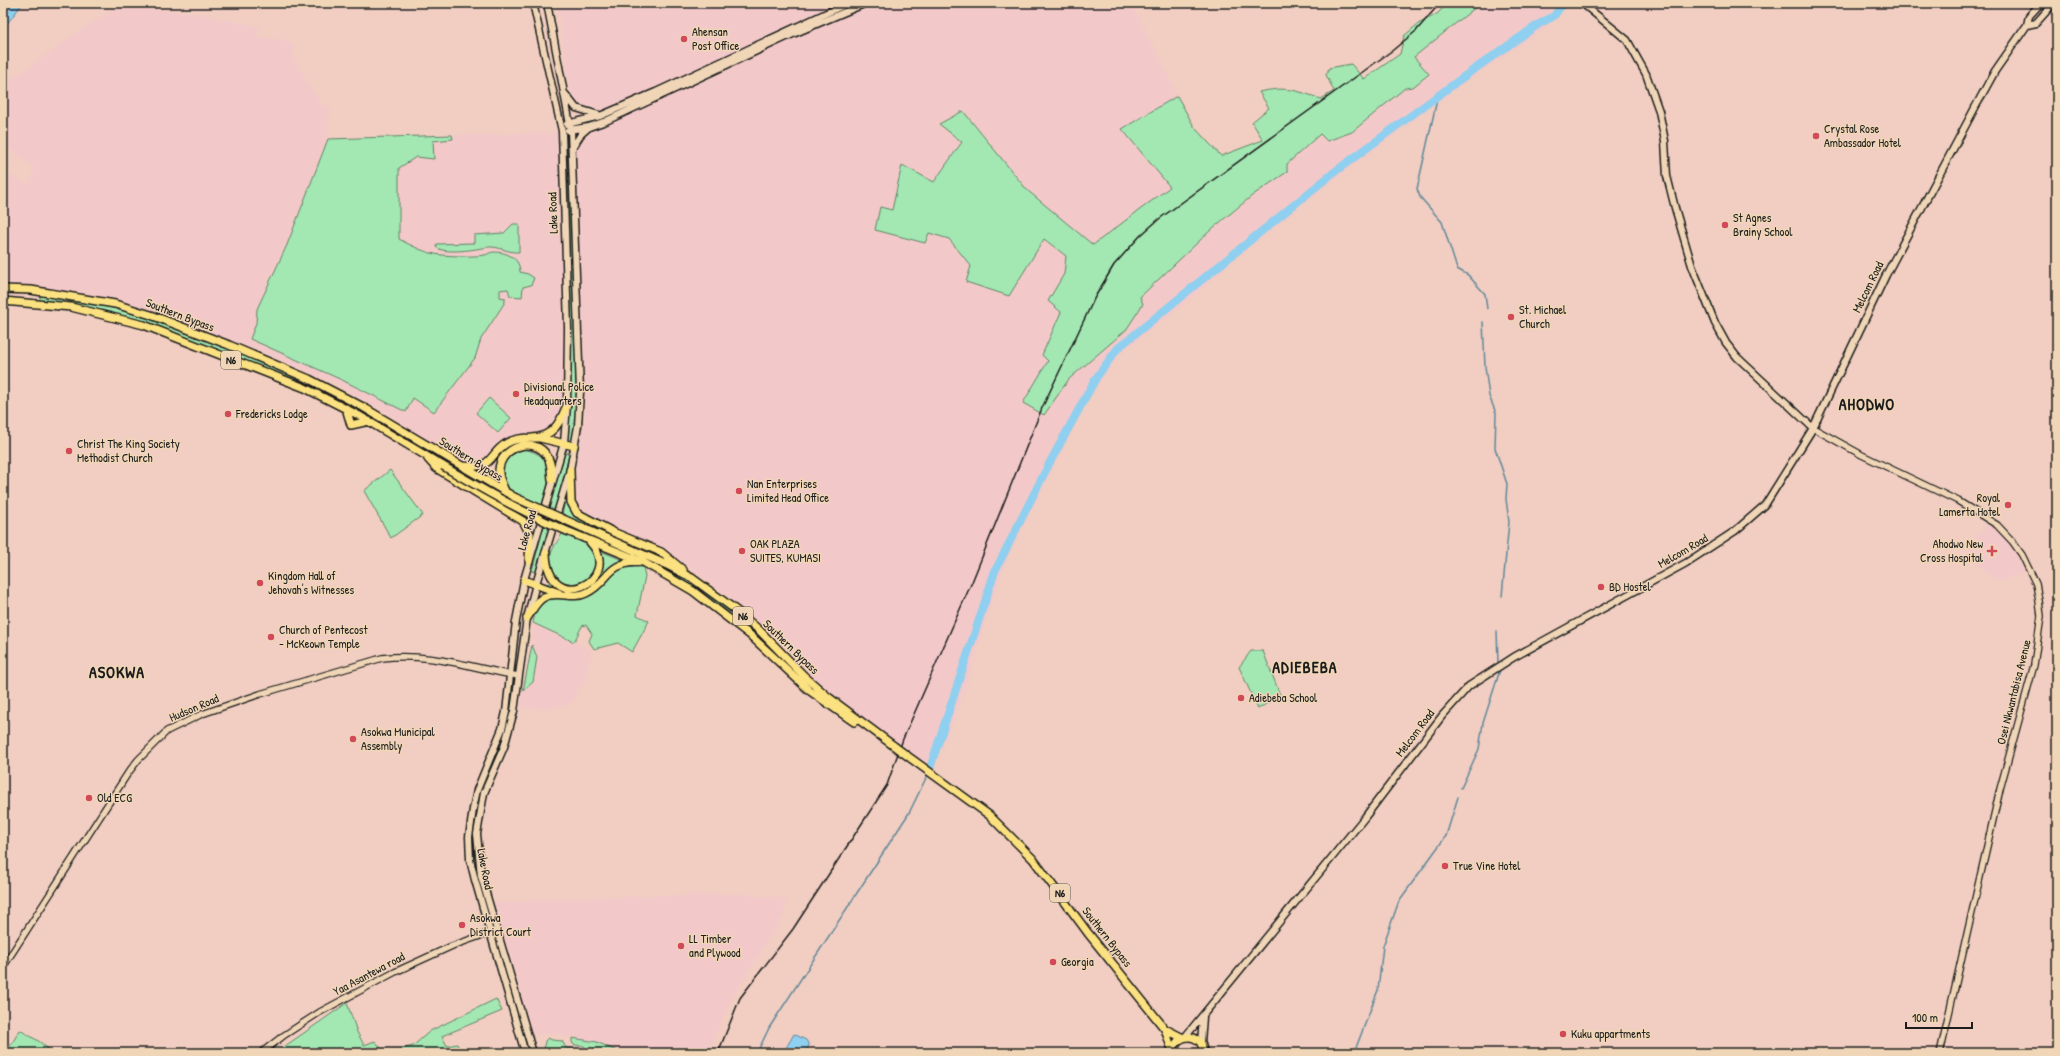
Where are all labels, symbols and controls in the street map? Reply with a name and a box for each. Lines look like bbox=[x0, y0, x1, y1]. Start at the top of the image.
place label: Ahensan Post Office bbox=[692, 23, 739, 54]
marker: Ahensan Post Office bbox=[679, 34, 689, 44]
place label: Crystal Rose Ambassador Hotel bbox=[1824, 120, 1902, 151]
marker: Crystal Rose Ambassador Hotel bbox=[1811, 131, 1821, 141]
street label: Lake Road bbox=[543, 192, 562, 234]
place label: St Agnes Brainy School bbox=[1733, 209, 1793, 240]
marker: St Agnes Brainy School bbox=[1720, 220, 1730, 230]
street label: Melcom Road bbox=[1848, 258, 1887, 315]
street label: Southern Bypass bbox=[143, 294, 217, 336]
place label: St. Michael Church bbox=[1519, 301, 1567, 332]
marker: St. Michael Church bbox=[1506, 312, 1516, 322]
road number: N6 bbox=[221, 351, 241, 369]
place label: Divisional Police Headquarters bbox=[524, 378, 594, 409]
marker: Divisional Police Headquarters bbox=[511, 389, 521, 399]
district label: AHODWO bbox=[1839, 393, 1895, 415]
place label: Fredericks Lodge bbox=[235, 405, 308, 422]
marker: Fredericks Lodge bbox=[223, 409, 233, 419]
street label: Southern Bypass bbox=[436, 432, 507, 485]
place label: Christ The King Society Methodist Church bbox=[77, 435, 180, 466]
marker: Christ The King Society Methodist Church bbox=[64, 446, 74, 456]
place label: Nan Enterprises Limited Head Office bbox=[747, 475, 829, 506]
marker: Nan Enterprises Limited Head Office bbox=[734, 486, 744, 496]
place label: Royal Lamerta Hotel bbox=[1939, 489, 2001, 520]
marker: Royal Lamerta Hotel bbox=[2003, 500, 2013, 510]
street label: Lake Road bbox=[513, 507, 540, 552]
street label: Melcom Road bbox=[1655, 529, 1711, 572]
place label: OAK PLAZA SUITES, KUMASI bbox=[750, 535, 821, 566]
place label: Ahodwo New Cross Hospital bbox=[1920, 535, 1984, 566]
marker: Ahodwo New Cross Hospital bbox=[1986, 545, 1998, 557]
marker: OAK PLAZA SUITES, KUMASI bbox=[737, 546, 747, 556]
place label: Kingdom Hall of Jehovah's Witnesses bbox=[268, 567, 354, 598]
marker: Kingdom Hall of Jehovah's Witnesses bbox=[255, 578, 265, 588]
place label: BD Hostel bbox=[1609, 578, 1652, 595]
marker: BD Hostel bbox=[1596, 582, 1606, 592]
road number: N6 bbox=[733, 607, 753, 625]
street label: Southern Bypass bbox=[759, 615, 823, 678]
place label: Church of Pentecost - McKeown Temple bbox=[279, 621, 368, 652]
marker: Church of Pentecost - McKeown Temple bbox=[266, 632, 276, 642]
street label: Osei Nkwantabisa Avenue bbox=[1992, 637, 2035, 746]
district label: ADIEBEBA bbox=[1272, 656, 1338, 678]
district label: ASOKWA bbox=[89, 661, 145, 683]
street label: Hudson Road bbox=[166, 689, 222, 726]
place label: Adiebeba School bbox=[1249, 689, 1318, 706]
marker: Adiebeba School bbox=[1236, 693, 1246, 703]
street label: Melcom Road bbox=[1391, 705, 1438, 760]
place label: Asokwa Municipal Assembly bbox=[361, 723, 436, 754]
marker: Asokwa Municipal Assembly bbox=[348, 734, 358, 744]
place label: Old ECG bbox=[97, 789, 132, 806]
marker: Old ECG bbox=[84, 793, 94, 803]
street label: Lake Road bbox=[473, 847, 498, 891]
place label: True Vine Hotel bbox=[1453, 857, 1521, 874]
marker: True Vine Hotel bbox=[1440, 861, 1450, 871]
road number: N6 bbox=[1050, 884, 1070, 902]
street label: Southern Bypass bbox=[1078, 903, 1137, 971]
place label: Asokwa District Court bbox=[470, 909, 532, 940]
marker: Asokwa District Court bbox=[457, 920, 467, 930]
place label: LL Timber and Plywood bbox=[689, 930, 741, 961]
marker: LL Timber and Plywood bbox=[676, 941, 686, 951]
street label: Yaa Asantewa road bbox=[330, 947, 408, 1000]
place label: Georgia bbox=[1061, 953, 1094, 970]
marker: Georgia bbox=[1048, 957, 1058, 967]
scale bar bbox=[1906, 1004, 1972, 1030]
text: 100 m bbox=[1912, 1009, 1938, 1026]
place label: Kuku appartments bbox=[1571, 1025, 1651, 1042]
marker: Kuku appartments bbox=[1558, 1029, 1568, 1039]

